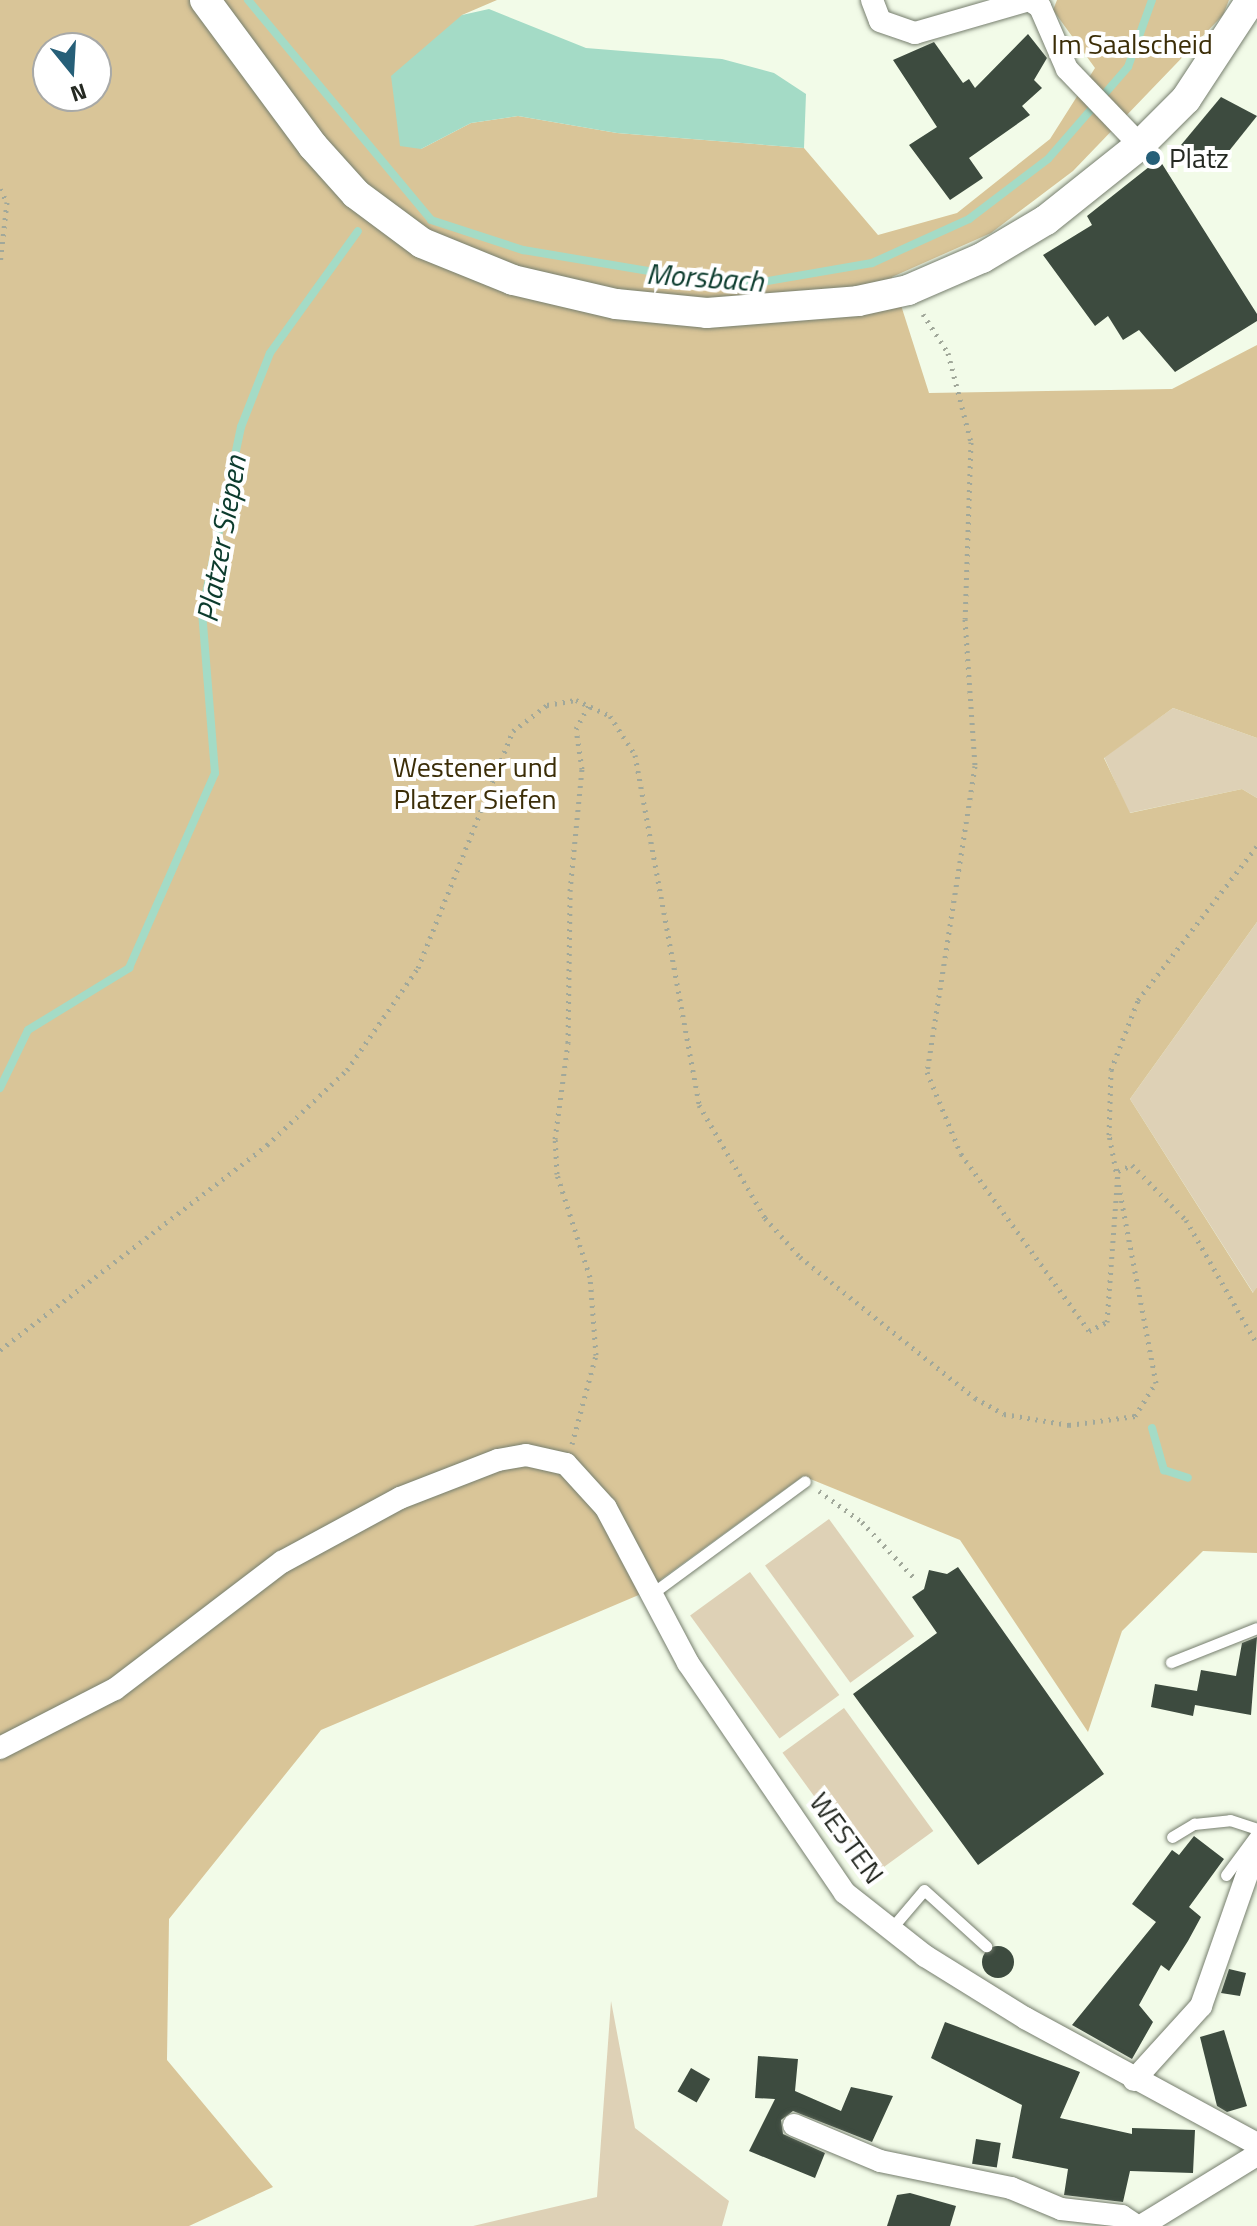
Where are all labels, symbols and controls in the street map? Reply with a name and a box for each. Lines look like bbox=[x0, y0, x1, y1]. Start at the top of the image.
park label: Im Saalscheid bbox=[1051, 27, 1213, 61]
north arrow bbox=[32, 32, 112, 112]
text: N bbox=[66, 74, 91, 111]
place label: Platz bbox=[1169, 141, 1229, 175]
marker: Platz bbox=[1144, 149, 1162, 167]
water label: Morsbach bbox=[645, 255, 765, 299]
water label: Platzer Siepen bbox=[189, 453, 253, 625]
park label: Westener und Platzer Siefen bbox=[392, 750, 558, 816]
street label: WESTEN bbox=[803, 1786, 891, 1890]

